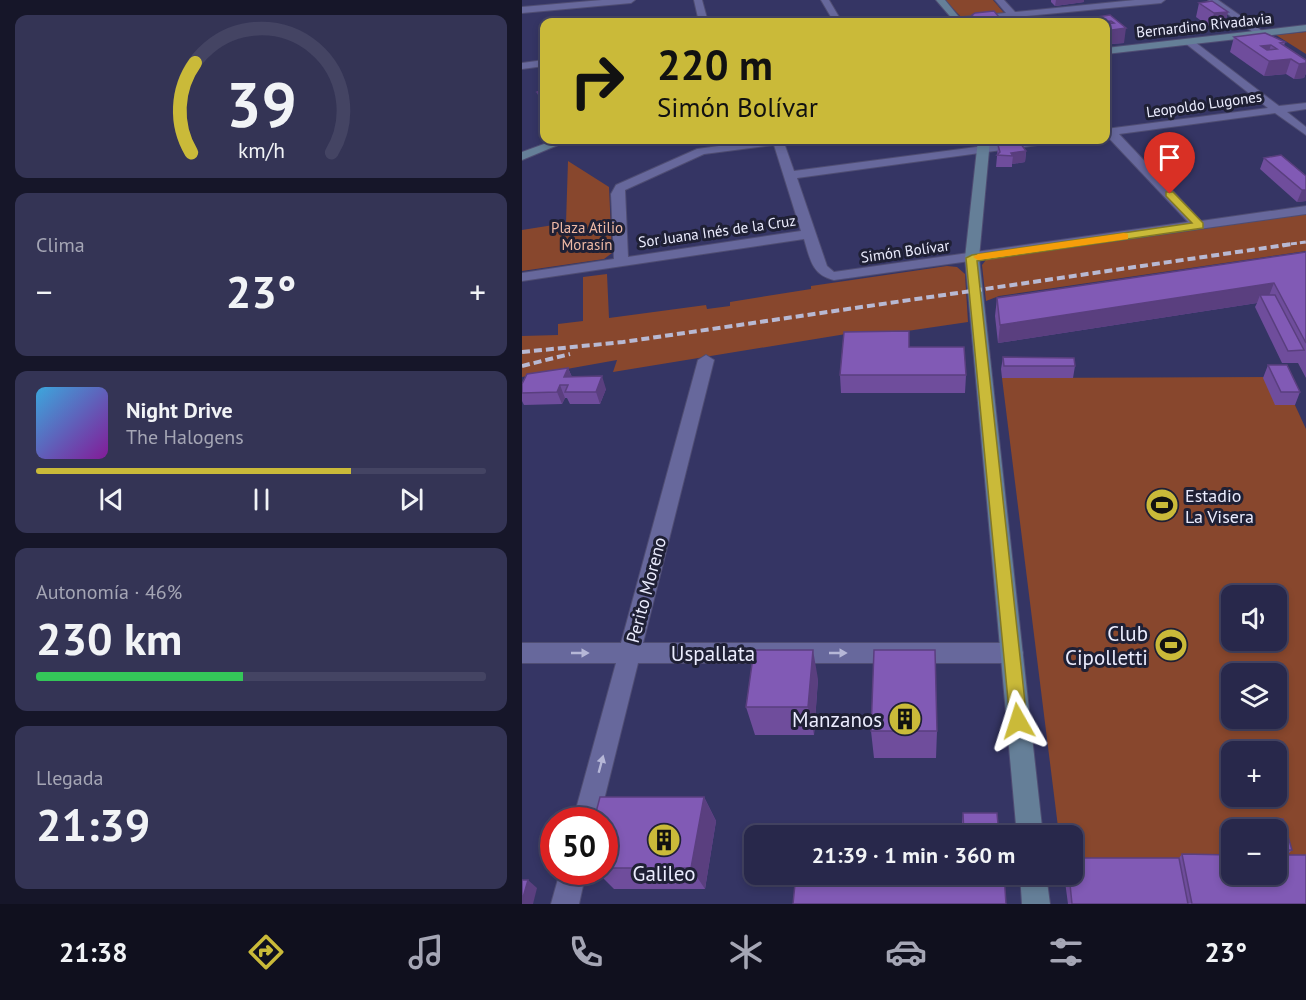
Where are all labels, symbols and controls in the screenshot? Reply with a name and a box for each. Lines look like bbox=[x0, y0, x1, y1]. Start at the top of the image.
street label: Bernardino Rivadavia bbox=[1135, 8, 1273, 42]
text: 220 m bbox=[657, 37, 773, 92]
icon: right bbox=[558, 42, 636, 120]
text: 39 bbox=[226, 64, 296, 145]
street label: Leopoldo Lugones bbox=[1145, 86, 1263, 122]
text: Simón Bolívar bbox=[657, 90, 818, 124]
pin bbox=[1144, 132, 1195, 194]
text: km/h bbox=[237, 137, 284, 165]
icon: arrive bbox=[1153, 141, 1186, 174]
street label: Sor Juana Inés de la Cruz bbox=[637, 211, 797, 251]
park label: Plaza Atilio Morasín bbox=[551, 218, 623, 254]
text: Clima bbox=[36, 232, 85, 258]
street label: Simón Bolívar bbox=[859, 235, 951, 267]
text: 23° bbox=[226, 262, 296, 320]
text: − bbox=[36, 270, 53, 313]
text: + bbox=[469, 270, 486, 313]
text: Night Drive bbox=[126, 396, 233, 424]
text: The Halogens bbox=[126, 424, 244, 450]
icon: previous bbox=[95, 483, 128, 516]
icon: pause bbox=[245, 483, 278, 516]
icon: next bbox=[395, 483, 428, 516]
place label: Estadio La Visera bbox=[1185, 484, 1254, 528]
sports icon: Estadio La Visera bbox=[1144, 487, 1180, 523]
street label: Perito Moreno bbox=[621, 535, 671, 645]
text: Autonomía · 46% bbox=[36, 579, 182, 605]
map controls bbox=[1221, 585, 1287, 885]
button: sound bbox=[1221, 585, 1287, 651]
text: 230 km bbox=[36, 609, 182, 667]
place label: Club Cipolletti bbox=[1065, 620, 1148, 671]
sports icon: Club Cipolletti bbox=[1153, 627, 1189, 663]
street label: Uspallata bbox=[671, 640, 755, 667]
one-way arrow bbox=[571, 648, 590, 658]
one-way arrow bbox=[829, 648, 848, 658]
button: layers bbox=[1221, 663, 1287, 729]
position arrow bbox=[986, 689, 1050, 753]
building icon: Manzanos bbox=[887, 701, 923, 737]
place label: Manzanos bbox=[792, 706, 882, 733]
button: + bbox=[1221, 741, 1287, 807]
one-way arrow bbox=[597, 755, 607, 773]
text: Llegada bbox=[36, 765, 103, 791]
text: 21:39 bbox=[36, 795, 150, 853]
speed limit sign: 50 bbox=[540, 807, 618, 885]
button: − bbox=[1221, 819, 1287, 885]
building icon: Galileo bbox=[646, 822, 682, 858]
text: 21:39 · 1 min · 360 m bbox=[812, 841, 1015, 869]
place label: Galileo bbox=[633, 860, 695, 887]
icon: directions bbox=[245, 931, 287, 973]
icon: music bbox=[405, 931, 447, 973]
icon: phone bbox=[565, 931, 607, 973]
icon: climate bbox=[725, 931, 767, 973]
icon: car bbox=[885, 931, 927, 973]
icon: filters bbox=[1045, 931, 1087, 973]
text: 21:38 bbox=[59, 935, 127, 969]
text: 23° bbox=[1205, 935, 1247, 969]

